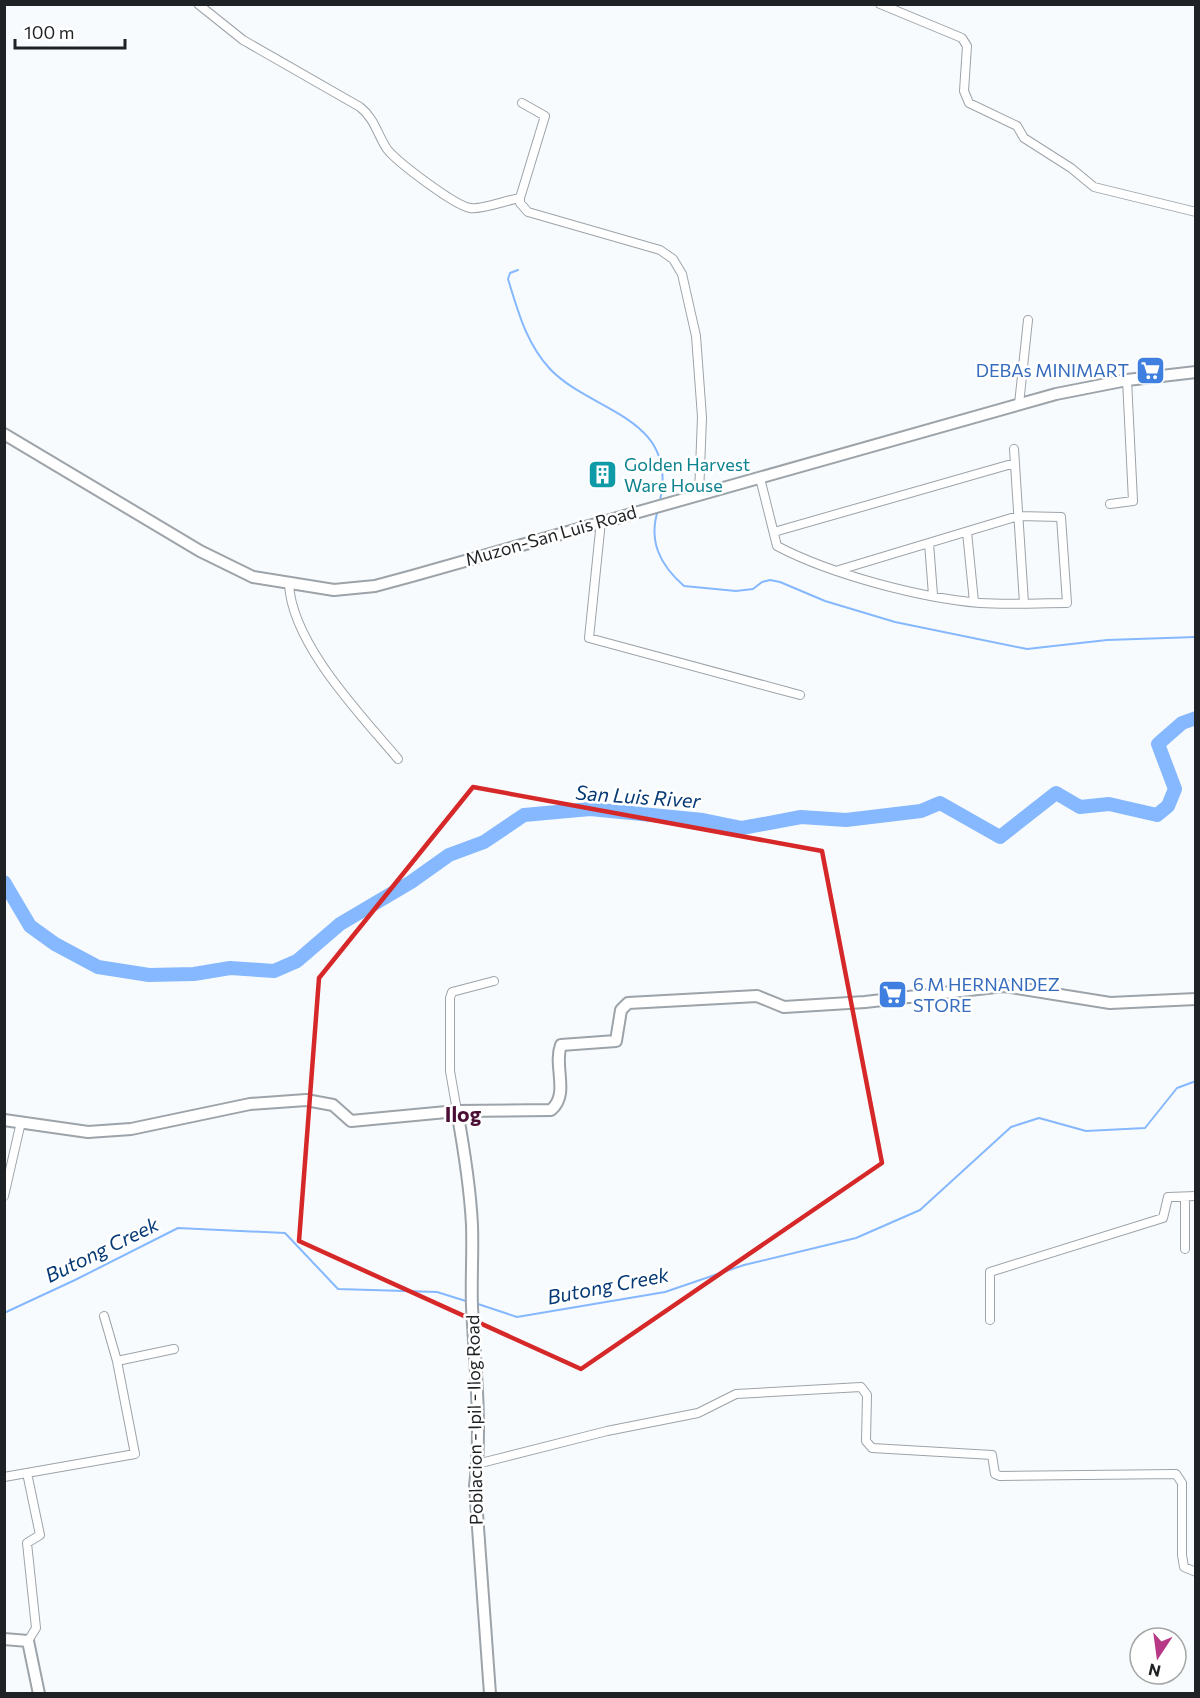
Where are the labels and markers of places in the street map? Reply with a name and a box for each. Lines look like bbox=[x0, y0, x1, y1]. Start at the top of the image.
supermarket icon: DEBAs MINIMART bbox=[1134, 355, 1166, 387]
place label: DEBAs MINIMART bbox=[976, 359, 1129, 381]
place label: Golden Harvest Ware House bbox=[624, 453, 750, 496]
building icon: Golden Harvest Ware House bbox=[587, 459, 619, 491]
place label: 6 M HERNANDEZ STORE bbox=[913, 973, 1060, 1016]
supermarket icon: 6 M HERNANDEZ STORE bbox=[876, 979, 908, 1011]

